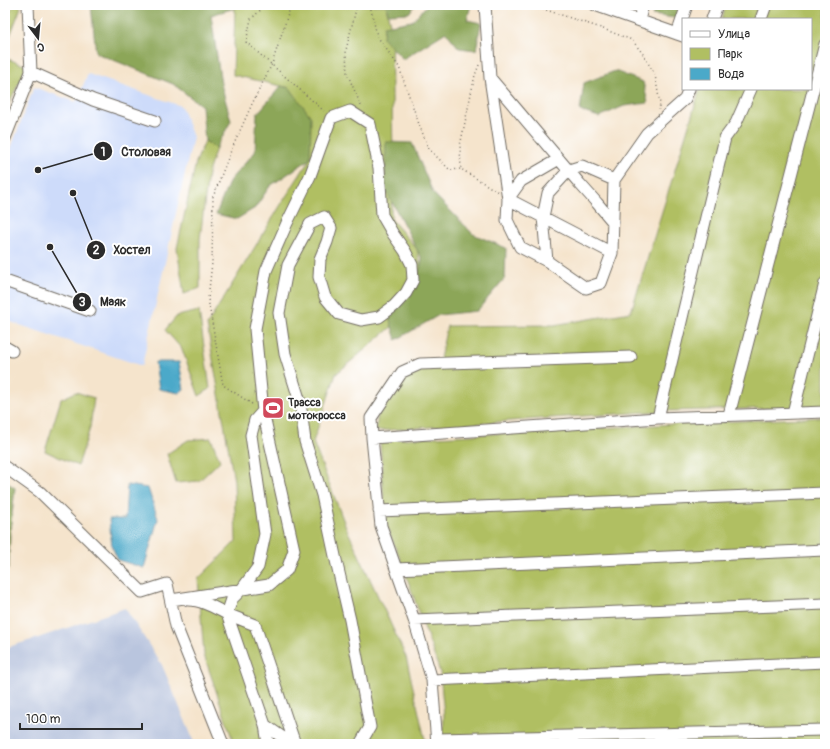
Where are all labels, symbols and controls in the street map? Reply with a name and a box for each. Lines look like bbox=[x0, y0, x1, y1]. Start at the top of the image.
north arrow bbox=[18, 18, 58, 58]
legend bbox=[682, 18, 812, 90]
text: Улица bbox=[718, 27, 750, 42]
text: С bbox=[35, 40, 46, 54]
text: Парк bbox=[718, 47, 743, 62]
text: Вода bbox=[718, 67, 744, 82]
callout: Столовая bbox=[93, 139, 178, 163]
text: 1 bbox=[101, 145, 105, 160]
text: Столовая bbox=[121, 145, 171, 160]
callout: Хостел bbox=[86, 238, 159, 262]
text: 2 bbox=[93, 243, 100, 258]
text: Хостел bbox=[114, 243, 150, 258]
callout: Маяк bbox=[72, 290, 134, 314]
text: 3 bbox=[79, 295, 86, 310]
text: Маяк bbox=[100, 295, 127, 310]
sports icon: Трасса мотокросса bbox=[260, 395, 286, 421]
place label: Трасса мотокросса bbox=[287, 396, 346, 422]
scale bar bbox=[20, 705, 142, 731]
text: 100 m bbox=[26, 712, 61, 727]

